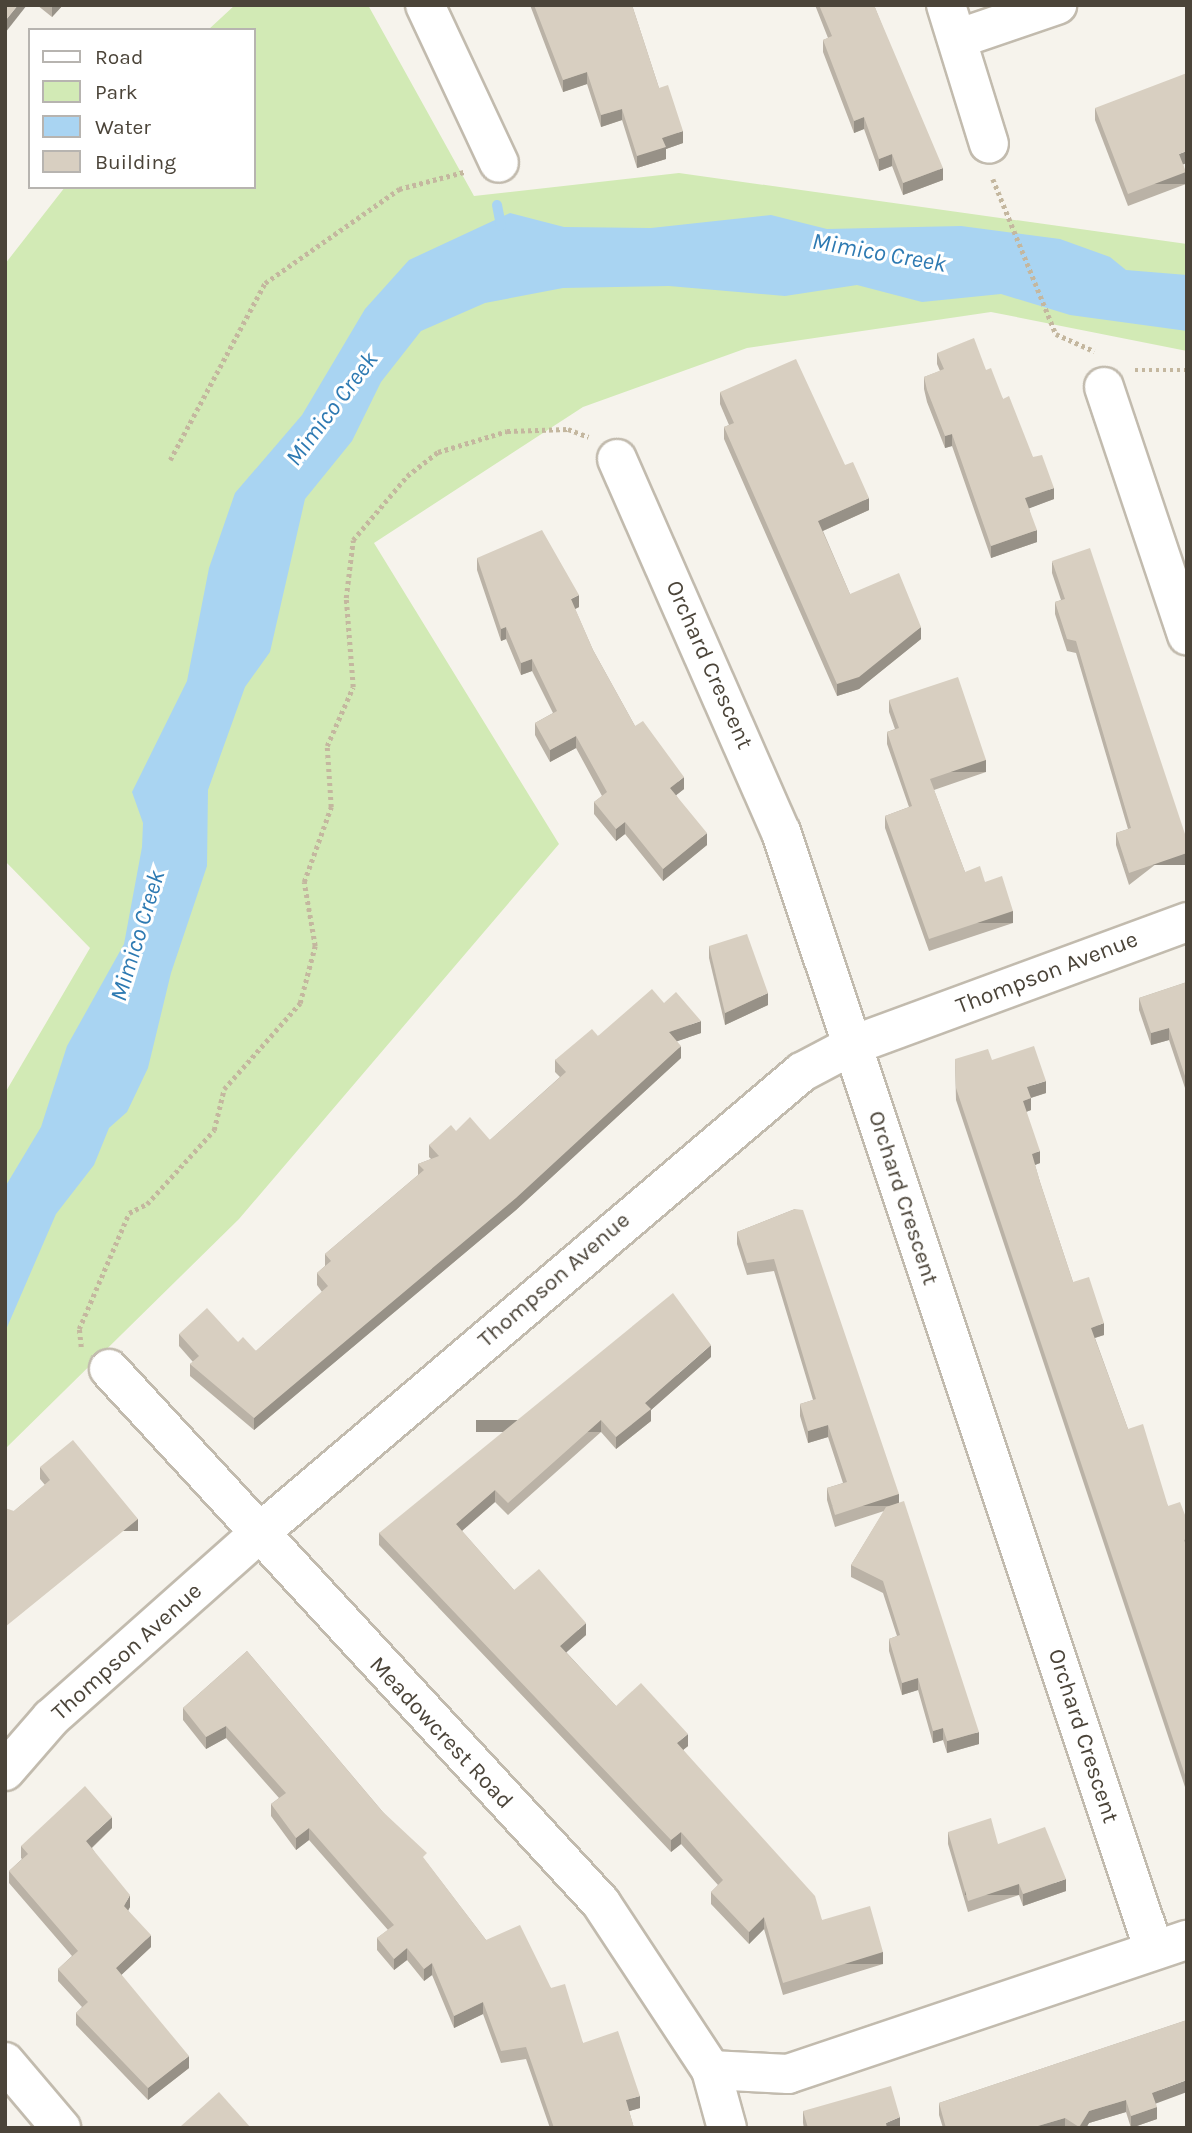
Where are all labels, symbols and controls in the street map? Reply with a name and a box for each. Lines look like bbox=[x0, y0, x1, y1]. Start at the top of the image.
legend bbox=[28, 28, 256, 189]
text: Road bbox=[95, 45, 143, 69]
text: Park bbox=[95, 80, 138, 104]
text: Water bbox=[95, 115, 151, 139]
text: Building bbox=[95, 150, 176, 174]
water label: Mimico Creek bbox=[810, 227, 948, 279]
water label: Mimico Creek bbox=[280, 346, 384, 472]
street label: Orchard Crescent bbox=[659, 576, 759, 754]
water label: Mimico Creek bbox=[104, 867, 172, 1005]
street label: Thompson Avenue bbox=[952, 926, 1142, 1020]
street label: Orchard Crescent bbox=[862, 1107, 944, 1289]
street label: Thompson Avenue bbox=[472, 1206, 636, 1354]
street label: Thompson Avenue bbox=[46, 1577, 208, 1727]
street label: Orchard Crescent bbox=[1042, 1645, 1124, 1827]
street label: Meadowcrest Road bbox=[363, 1651, 519, 1815]

